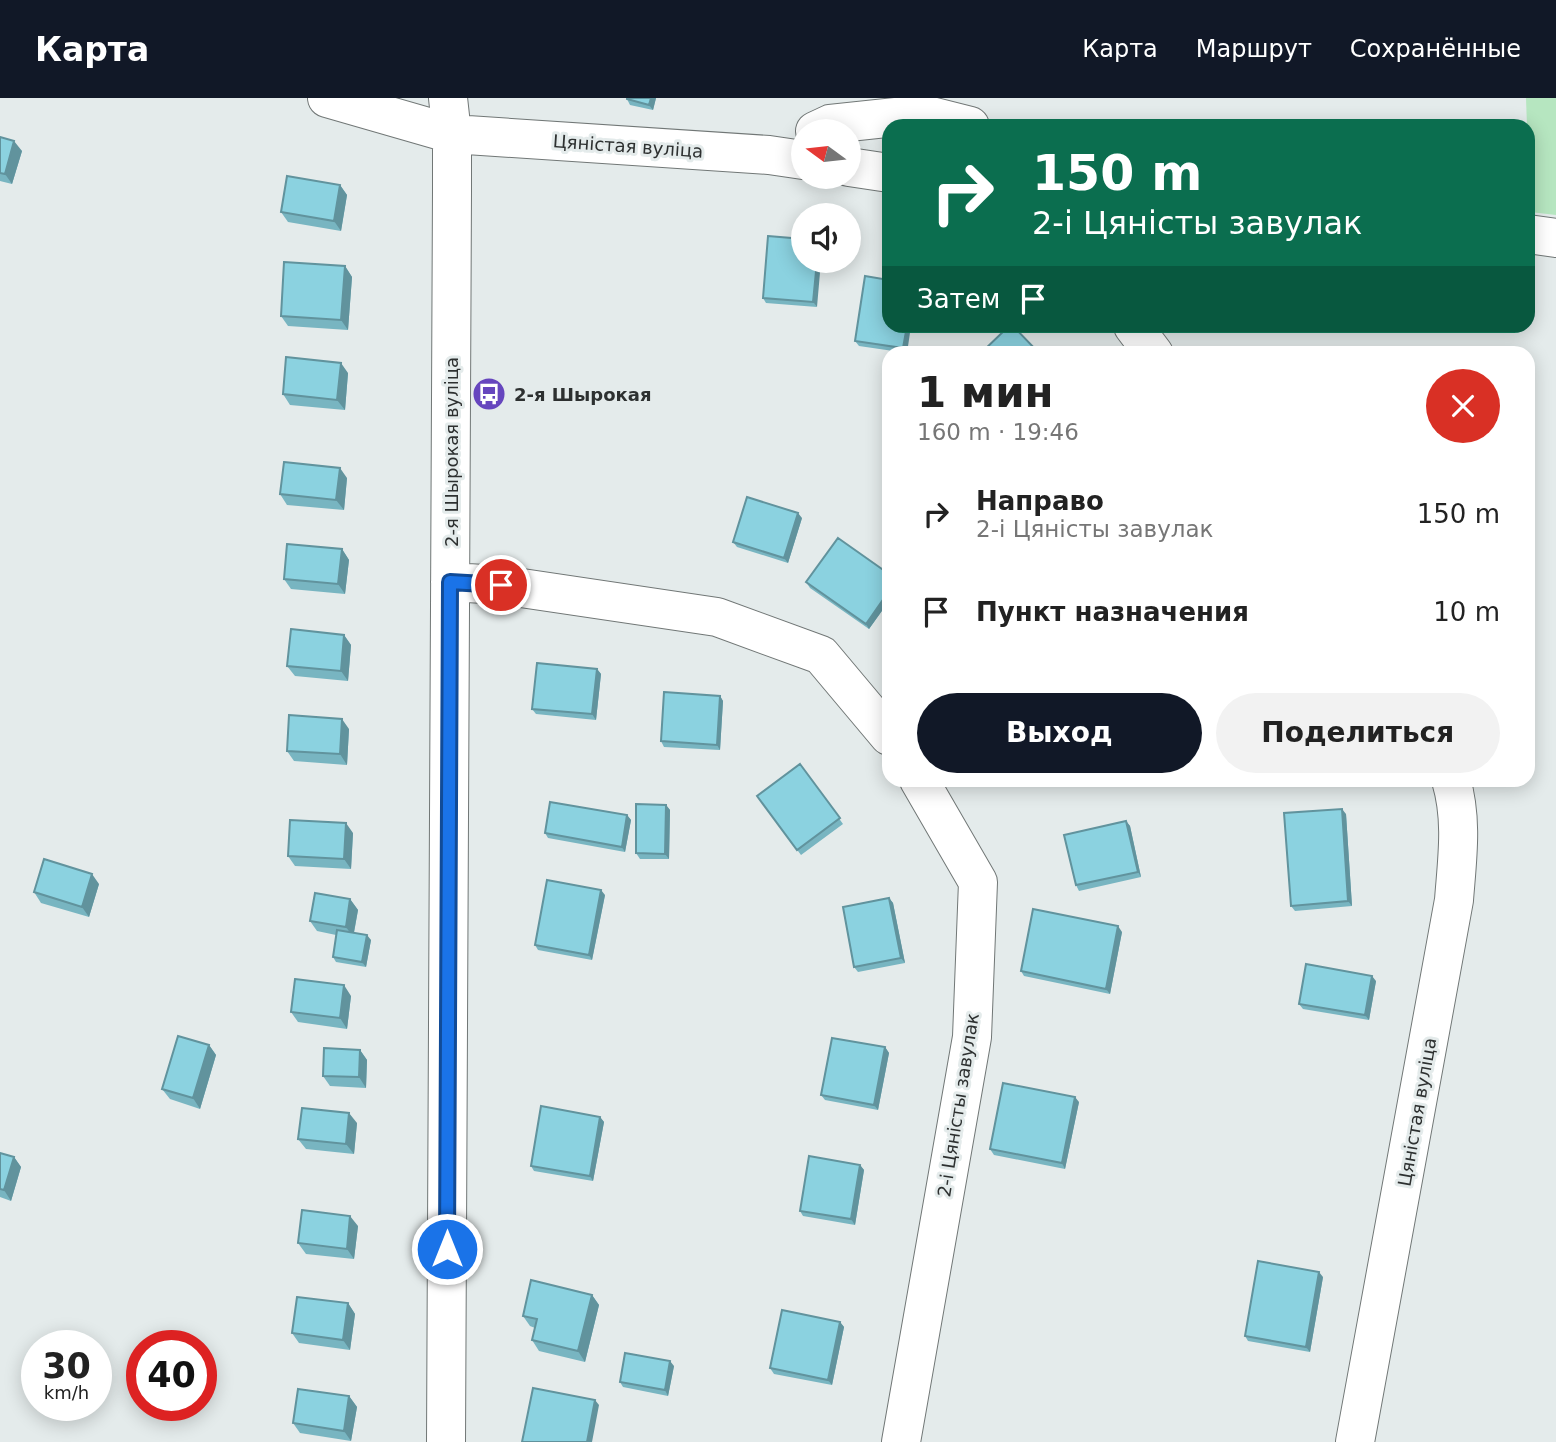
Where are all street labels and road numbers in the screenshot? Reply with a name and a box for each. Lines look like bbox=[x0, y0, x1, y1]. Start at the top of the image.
street label: Цяністая вуліца bbox=[552, 130, 704, 162]
street label: 2-я Шырокая вуліца bbox=[441, 357, 462, 547]
street label: 2-і Цяністы завулак bbox=[933, 1011, 983, 1198]
street label: Цяністая вуліца bbox=[1394, 1036, 1440, 1188]

